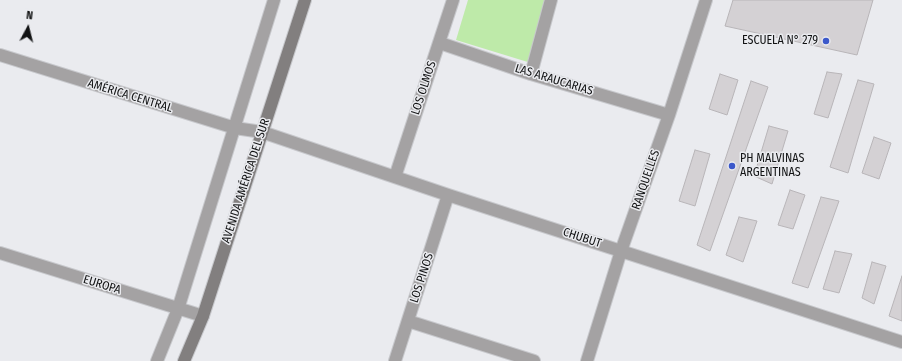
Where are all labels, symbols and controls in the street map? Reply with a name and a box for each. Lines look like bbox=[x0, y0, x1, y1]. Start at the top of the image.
north arrow bbox=[8, 8, 48, 48]
text: N bbox=[25, 9, 34, 22]
place label: ESCUELA N° 279 bbox=[742, 34, 818, 48]
marker: ESCUELA N° 279 bbox=[821, 36, 831, 46]
street label: LOS OLMOS bbox=[409, 59, 439, 117]
street label: LAS ARAUCARIAS bbox=[513, 61, 595, 99]
street label: AMÉRICA CENTRAL bbox=[86, 76, 174, 116]
street label: AVENIDA AMÉRICA DEL SUR bbox=[219, 117, 273, 245]
street label: RANQUELLES bbox=[629, 148, 663, 212]
place label: PH MALVINAS ARGENTINAS bbox=[740, 152, 804, 180]
marker: PH MALVINAS ARGENTINAS bbox=[727, 161, 737, 171]
street label: CHUBUT bbox=[561, 225, 603, 251]
street label: LOS PINOS bbox=[407, 251, 437, 305]
street label: EUROPA bbox=[81, 272, 123, 298]

